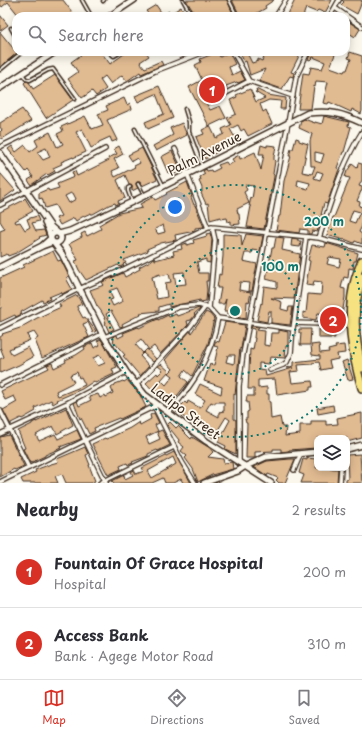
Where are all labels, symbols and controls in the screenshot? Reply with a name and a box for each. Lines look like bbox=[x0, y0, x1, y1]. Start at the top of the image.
search box bbox=[12, 12, 350, 56]
icon: search bbox=[26, 23, 48, 45]
text: Search here bbox=[58, 23, 144, 46]
pin: 1 bbox=[199, 75, 225, 105]
street label: Palm Avenue bbox=[164, 126, 244, 180]
your location bbox=[165, 197, 185, 217]
text: 200 m bbox=[304, 212, 344, 230]
text: 100 m bbox=[261, 257, 299, 275]
centre of rings bbox=[228, 304, 242, 318]
pin: 2 bbox=[320, 305, 346, 335]
street label: Ladipo Street bbox=[147, 379, 225, 443]
map controls bbox=[314, 435, 350, 471]
button: layers bbox=[314, 435, 350, 471]
text: Nearby bbox=[16, 496, 78, 522]
text: 2 results bbox=[292, 500, 346, 519]
text: Fountain Of Grace Hospital bbox=[54, 551, 263, 574]
text: 1 bbox=[26, 562, 32, 581]
text: 200 m bbox=[303, 562, 346, 581]
text: Hospital bbox=[54, 574, 106, 593]
text: Access Bank bbox=[54, 623, 149, 646]
text: 2 bbox=[24, 634, 34, 653]
text: 310 m bbox=[307, 634, 346, 653]
text: Bank · Agege Motor Road bbox=[54, 646, 214, 665]
tab: Map bbox=[42, 687, 66, 728]
tab: Directions bbox=[150, 687, 204, 728]
tab: Saved bbox=[288, 687, 320, 728]

